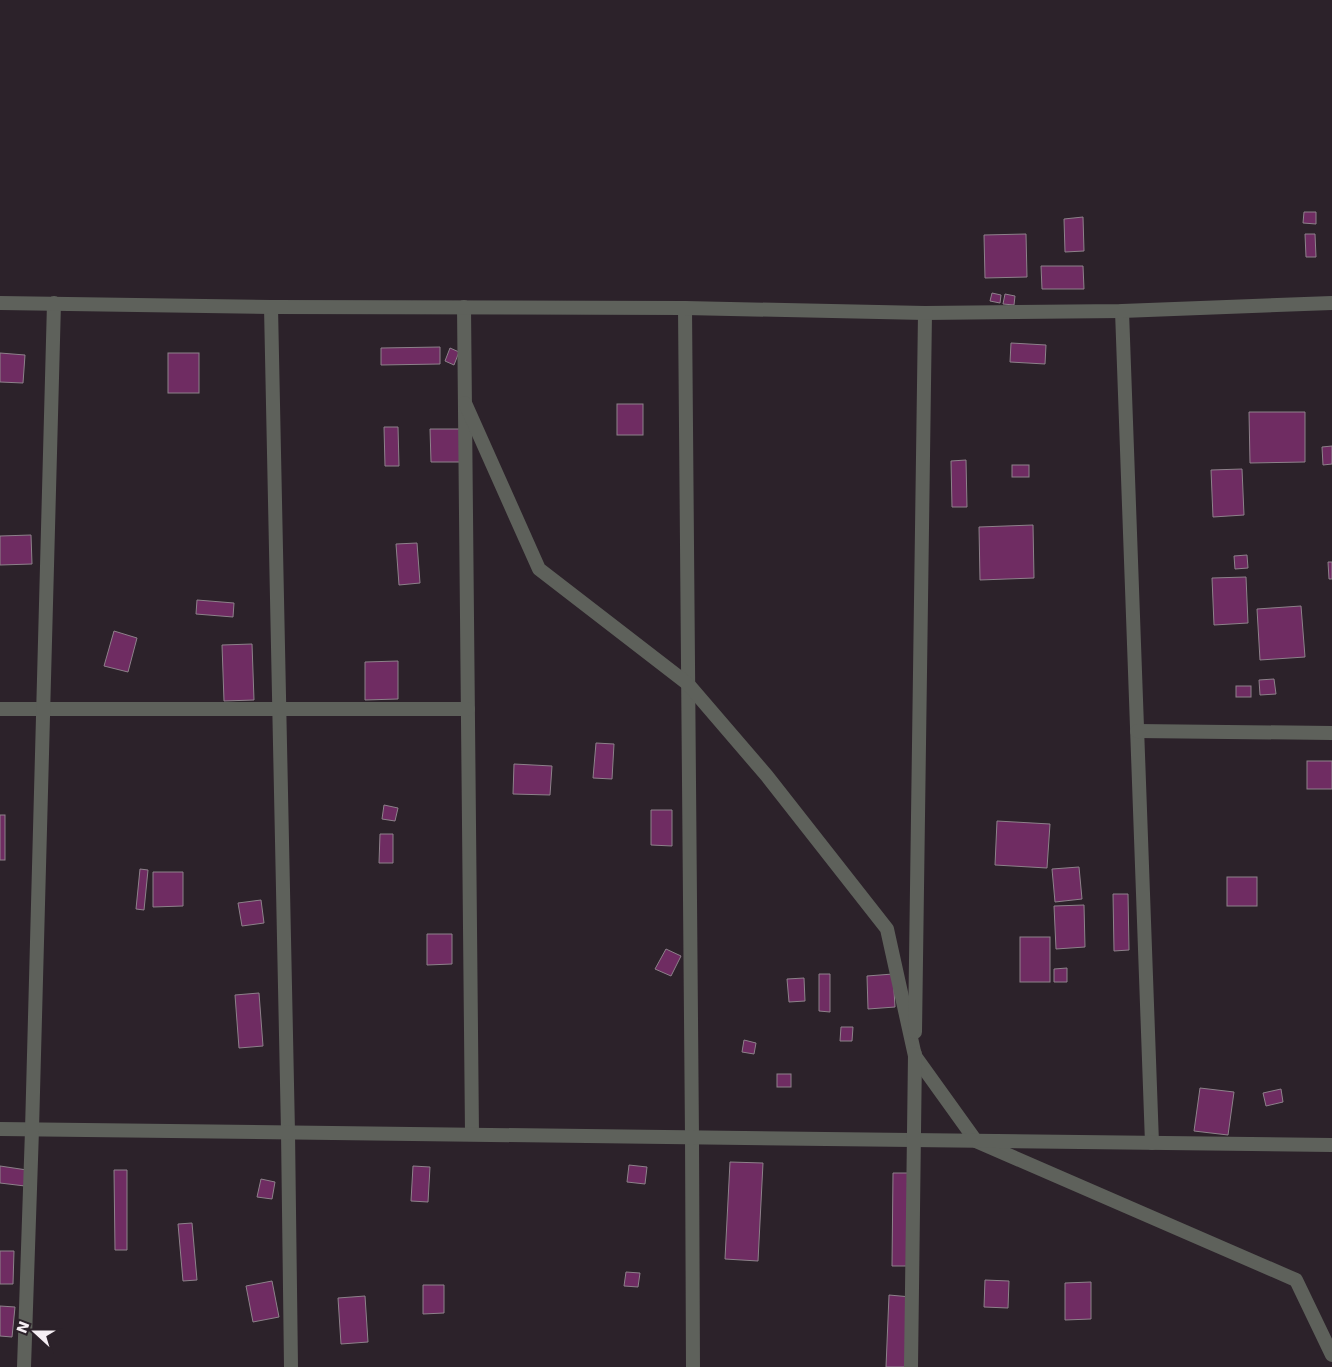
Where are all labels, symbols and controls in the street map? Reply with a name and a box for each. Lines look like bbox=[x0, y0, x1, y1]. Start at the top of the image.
north arrow bbox=[10, 1307, 60, 1357]
text: N bbox=[13, 1319, 32, 1336]

